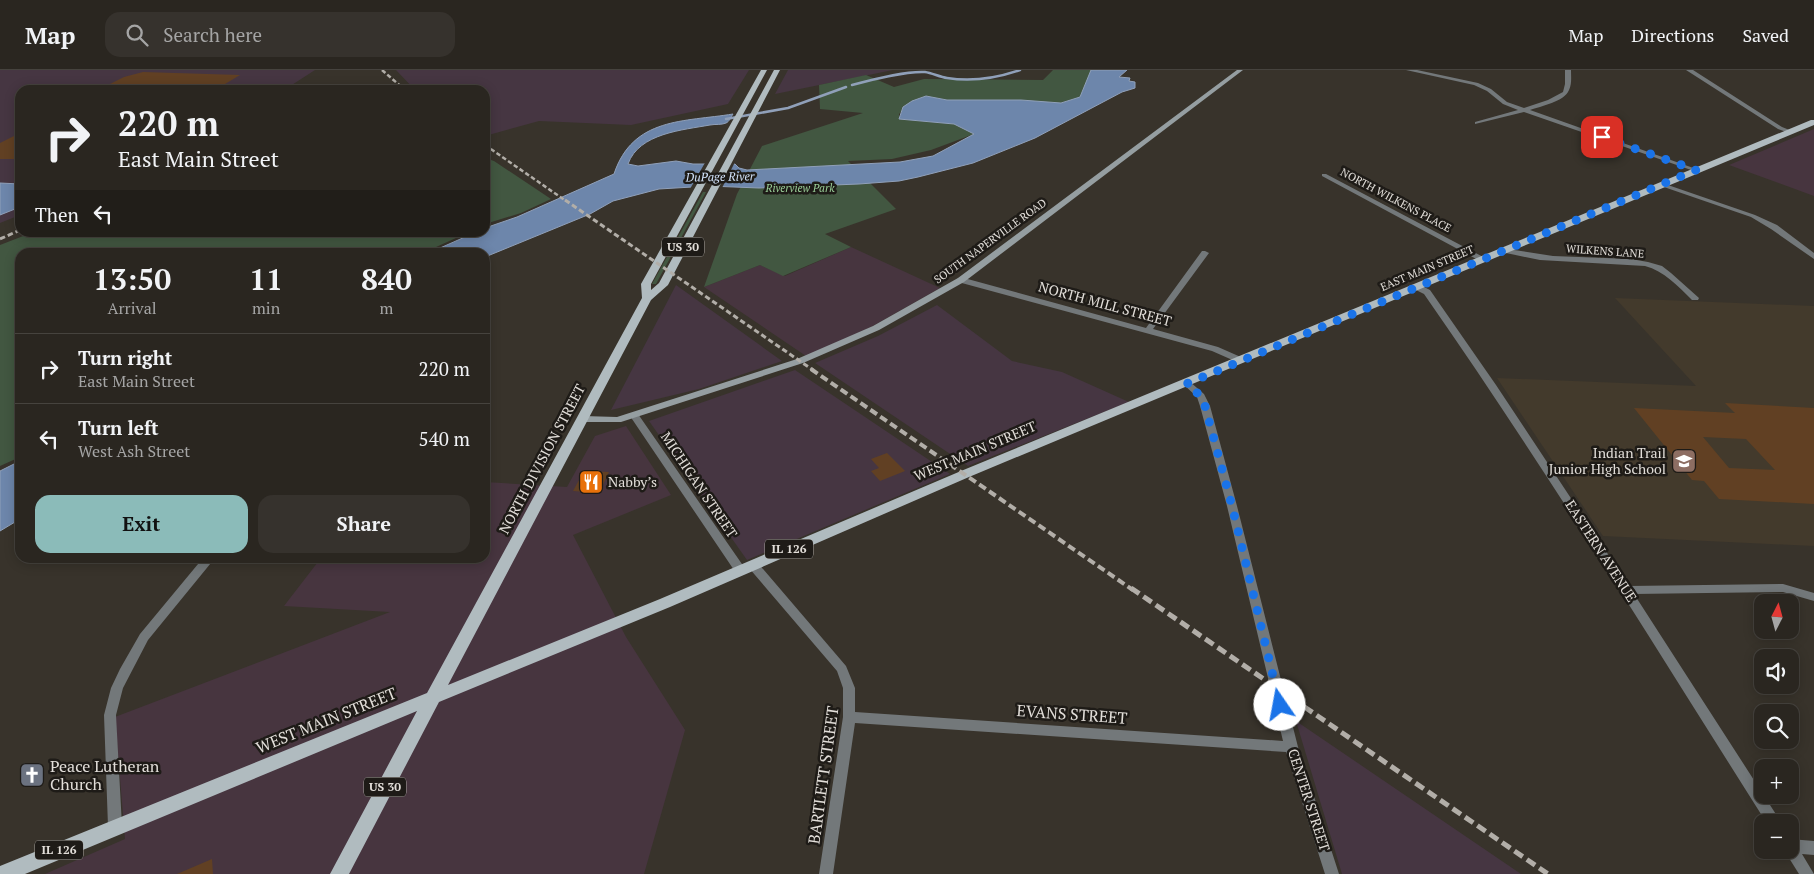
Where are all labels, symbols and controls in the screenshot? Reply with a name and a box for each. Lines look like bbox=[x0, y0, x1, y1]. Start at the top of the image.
search box bbox=[105, 12, 455, 57]
text: Map bbox=[25, 19, 75, 51]
icon: search bbox=[123, 21, 151, 49]
text: Search here bbox=[163, 22, 262, 47]
text: Map bbox=[1568, 23, 1603, 47]
text: Directions bbox=[1631, 23, 1714, 47]
text: Saved bbox=[1742, 23, 1789, 47]
text: 220 m bbox=[118, 100, 219, 146]
icon: right bbox=[35, 105, 100, 170]
pin bbox=[1581, 116, 1623, 158]
icon: arrive bbox=[1588, 123, 1616, 151]
text: East Main Street bbox=[118, 144, 279, 173]
street label: NORTH WILKENS PLACE bbox=[1338, 165, 1454, 235]
water label: DuPage River bbox=[684, 168, 756, 185]
park label: Riverview Park bbox=[765, 181, 835, 195]
street label: SOUTH NAPERVILLE ROAD bbox=[931, 195, 1049, 287]
icon: left bbox=[89, 200, 117, 228]
text: Then bbox=[35, 202, 79, 227]
road number: US 30 bbox=[662, 238, 704, 256]
street label: WILKENS LANE bbox=[1565, 241, 1645, 261]
street label: EAST MAIN STREET bbox=[1378, 242, 1476, 294]
text: 13:50 bbox=[93, 259, 171, 299]
text: 11 bbox=[249, 259, 283, 299]
text: 840 bbox=[361, 259, 412, 299]
street label: NORTH MILL STREET bbox=[1037, 277, 1174, 331]
text: Arrival bbox=[108, 297, 157, 319]
text: min bbox=[252, 297, 280, 319]
text: m bbox=[380, 297, 393, 319]
text: Turn right bbox=[78, 345, 172, 370]
icon: right bbox=[35, 355, 63, 383]
text: 220 m bbox=[419, 356, 470, 381]
text: East Main Street bbox=[78, 370, 195, 392]
street label: NORTH DIVISION STREET bbox=[494, 380, 589, 537]
text: Turn left bbox=[78, 415, 159, 440]
street label: WEST MAIN STREET bbox=[911, 416, 1039, 485]
icon: left bbox=[35, 425, 63, 453]
text: 540 m bbox=[419, 426, 470, 451]
street label: MICHIGAN STREET bbox=[657, 428, 742, 542]
text: West Ash Street bbox=[78, 440, 190, 462]
place label: Indian Trail Junior High School bbox=[1549, 443, 1666, 478]
school or university icon: Indian Trail Junior High School bbox=[1671, 448, 1697, 474]
restaurant icon: Nabby’s bbox=[578, 469, 604, 495]
place label: Nabby’s bbox=[608, 472, 657, 491]
button: Exit bbox=[35, 495, 248, 553]
button: Share bbox=[258, 495, 470, 553]
street label: EASTERN AVENUE bbox=[1561, 496, 1642, 605]
road number: IL 126 bbox=[765, 539, 813, 558]
north arrow bbox=[1754, 594, 1799, 639]
map controls bbox=[1754, 594, 1799, 859]
button: sound bbox=[1754, 649, 1799, 694]
position arrow bbox=[1253, 678, 1305, 730]
street label: WEST MAIN STREET bbox=[252, 682, 400, 758]
street label: EVANS STREET bbox=[1016, 699, 1128, 729]
button: search bbox=[1754, 704, 1799, 749]
street label: BARTLETT STREET bbox=[802, 705, 844, 845]
street label: CENTER STREET bbox=[1284, 746, 1335, 854]
place label: Peace Lutheran Church bbox=[50, 755, 160, 795]
button: + bbox=[1754, 759, 1799, 804]
church icon: Peace Lutheran Church bbox=[19, 762, 45, 788]
road number: US 30 bbox=[364, 778, 406, 796]
button: − bbox=[1754, 814, 1799, 859]
road number: IL 126 bbox=[35, 840, 83, 860]

